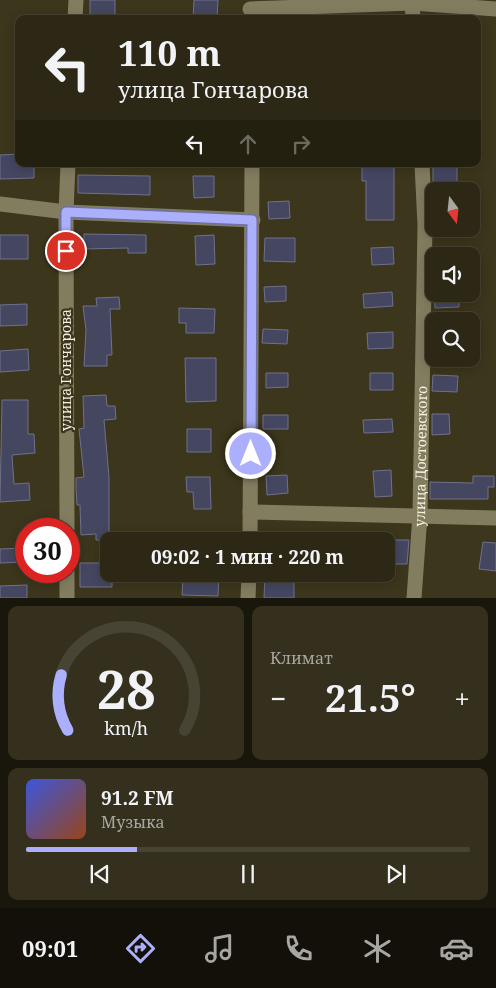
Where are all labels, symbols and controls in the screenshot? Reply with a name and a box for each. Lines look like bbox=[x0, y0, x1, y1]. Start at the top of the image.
text: 110 m bbox=[118, 29, 221, 76]
icon: left bbox=[35, 35, 100, 100]
text: улица Гончарова bbox=[118, 74, 309, 104]
icon: left bbox=[181, 130, 209, 158]
icon: ahead bbox=[234, 130, 262, 158]
icon: right bbox=[287, 130, 315, 158]
north arrow bbox=[425, 182, 480, 238]
map controls bbox=[425, 182, 480, 367]
pin bbox=[45, 230, 87, 272]
icon: arrive bbox=[52, 237, 80, 265]
button: sound bbox=[425, 247, 480, 302]
street label: улица Гончарова bbox=[56, 309, 75, 431]
button: search bbox=[425, 312, 480, 367]
street label: улица Достоевского bbox=[409, 386, 431, 527]
position arrow bbox=[224, 427, 276, 479]
speed limit sign: 30 bbox=[15, 518, 80, 583]
text: 09:02 · 1 мин · 220 m bbox=[151, 544, 344, 570]
text: Климат bbox=[270, 647, 333, 669]
text: 28 bbox=[97, 653, 155, 724]
text: 21.5° bbox=[325, 671, 416, 723]
text: − bbox=[270, 679, 286, 717]
text: + bbox=[454, 679, 470, 717]
text: km/h bbox=[104, 716, 148, 740]
text: 91.2 FM bbox=[101, 785, 174, 811]
text: Музыка bbox=[101, 811, 165, 833]
icon: previous bbox=[86, 860, 114, 888]
icon: pause bbox=[234, 860, 262, 888]
icon: next bbox=[382, 860, 410, 888]
icon: directions bbox=[123, 931, 158, 966]
icon: music bbox=[202, 931, 237, 966]
icon: phone bbox=[281, 931, 316, 966]
icon: climate bbox=[360, 931, 395, 966]
icon: car bbox=[439, 931, 474, 966]
text: 09:01 bbox=[22, 933, 78, 963]

